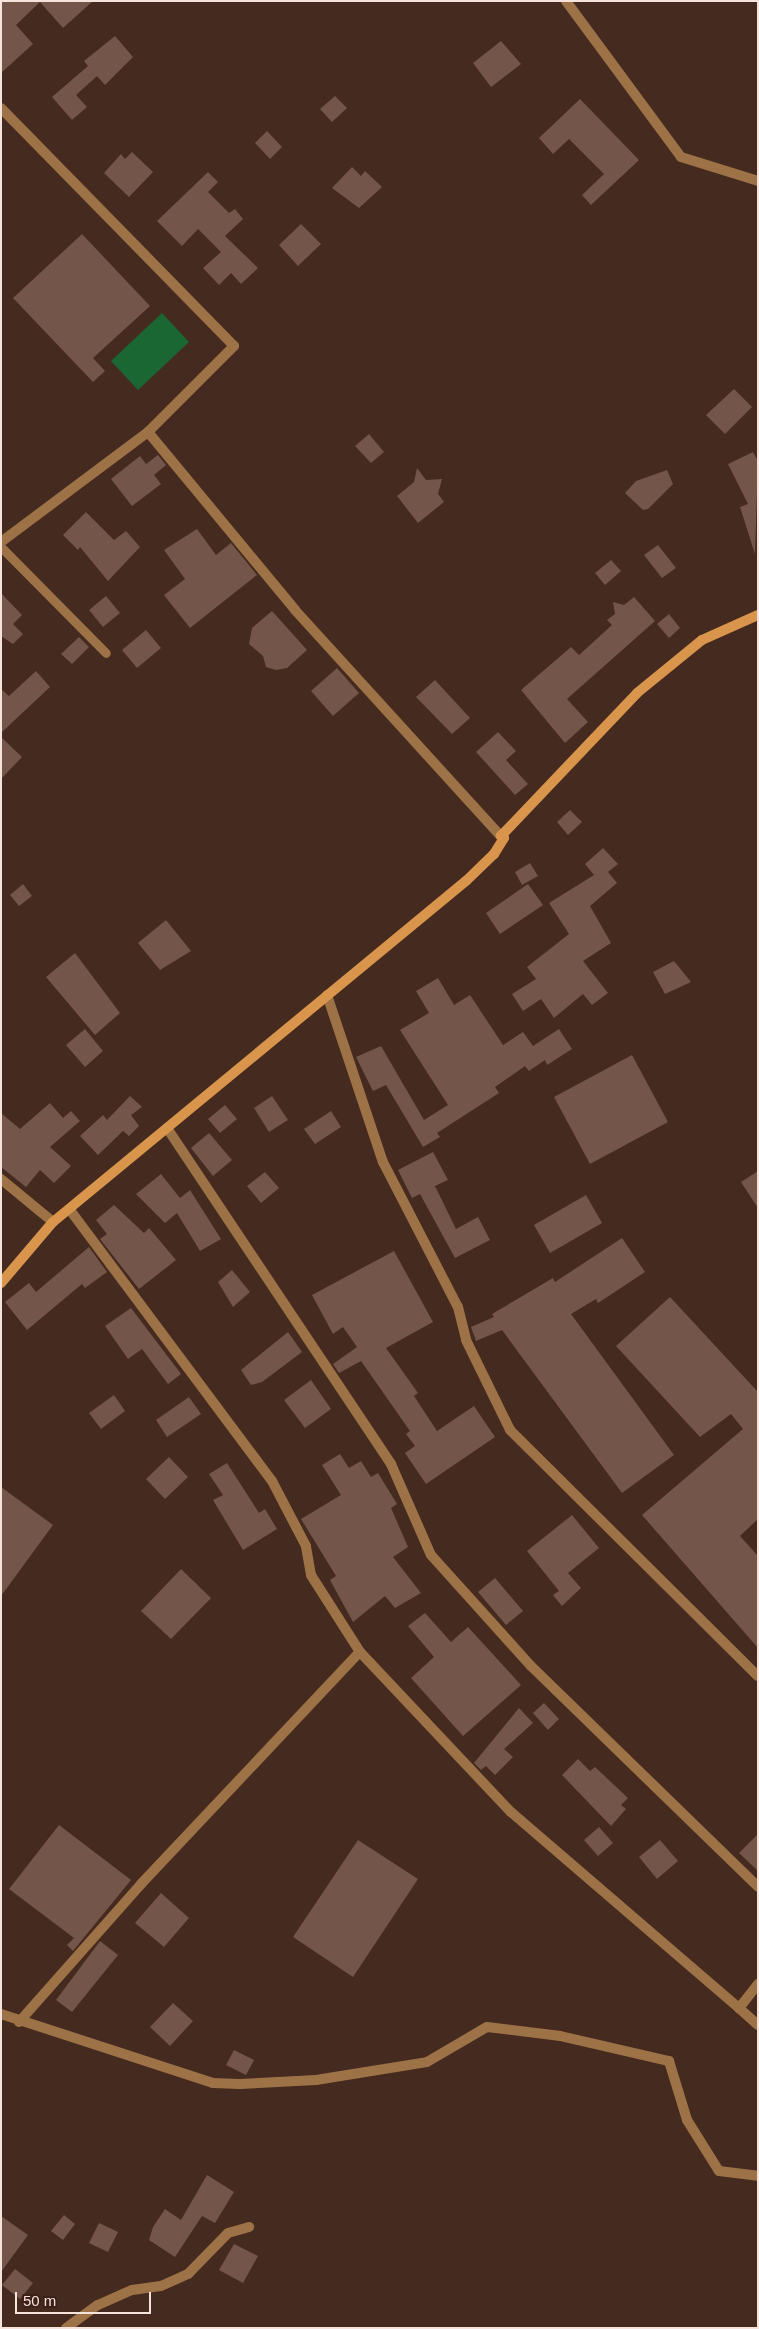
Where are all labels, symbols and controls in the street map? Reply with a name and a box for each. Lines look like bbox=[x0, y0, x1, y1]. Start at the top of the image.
scale bar bbox=[18, 2282, 154, 2314]
text: 50 m bbox=[23, 2292, 56, 2309]

